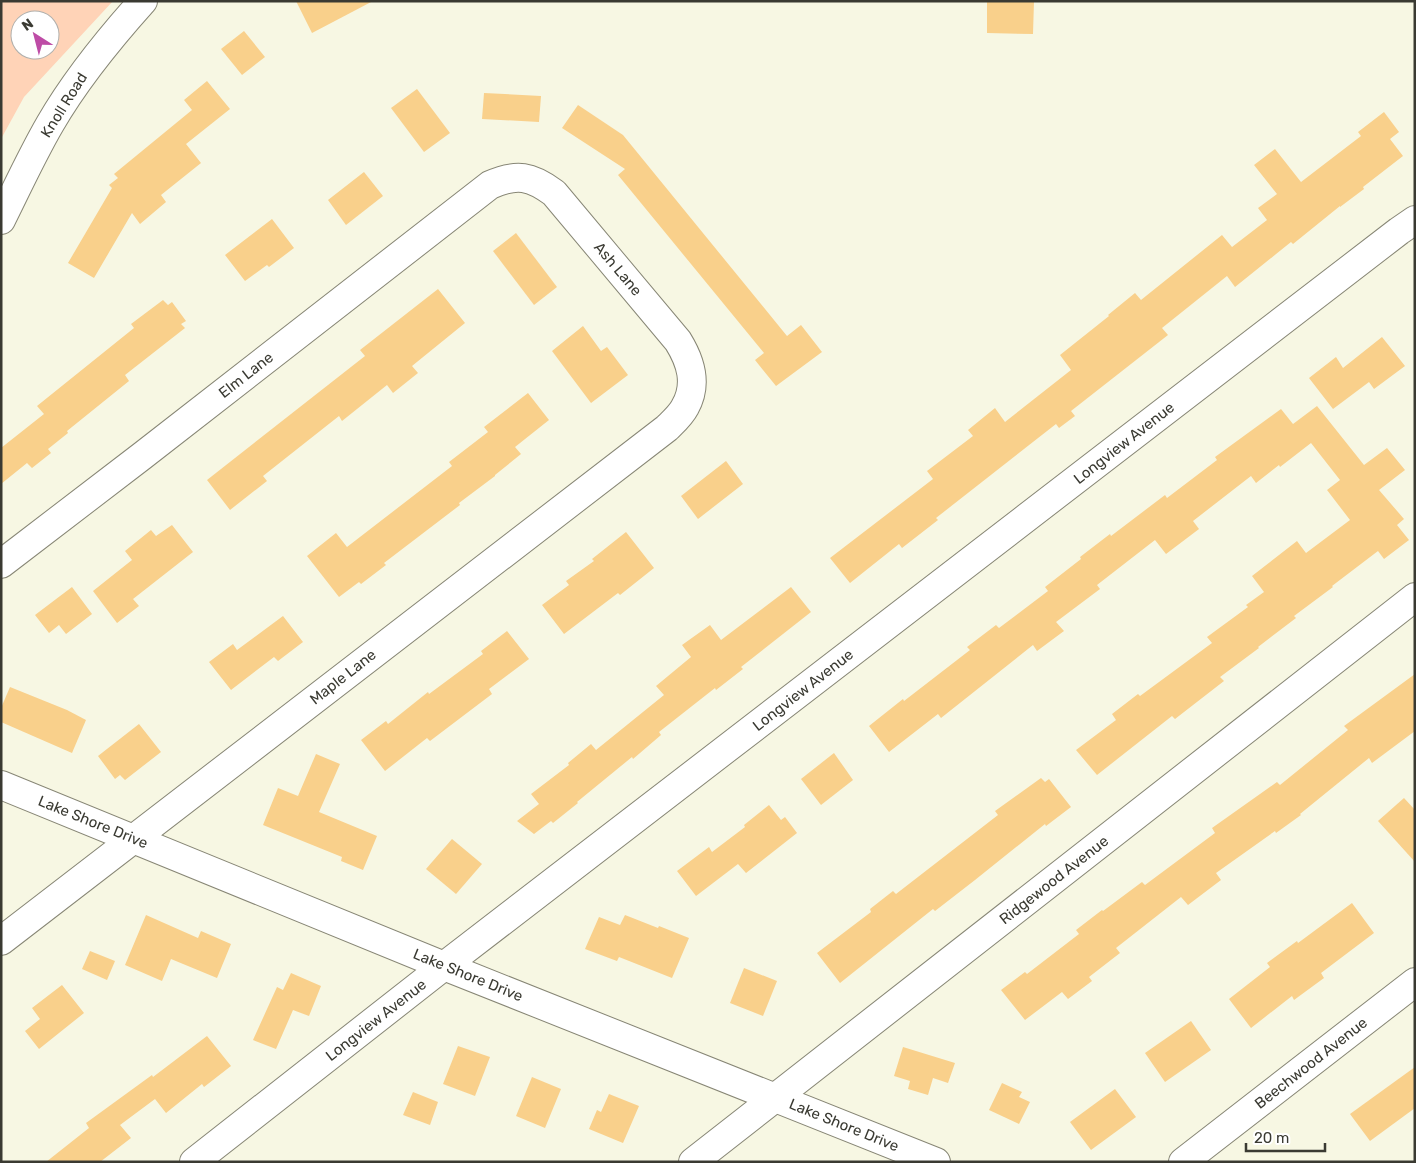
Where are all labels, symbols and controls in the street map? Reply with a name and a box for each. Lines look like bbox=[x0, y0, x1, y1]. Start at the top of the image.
north arrow bbox=[10, 10, 60, 60]
text: N bbox=[19, 15, 37, 35]
street label: Knoll Road bbox=[37, 69, 91, 141]
street label: Ash Lane bbox=[590, 238, 646, 300]
street label: Elm Lane bbox=[215, 348, 277, 402]
street label: Longview Avenue bbox=[1070, 398, 1178, 488]
street label: Longview Avenue bbox=[749, 645, 857, 735]
street label: Maple Lane bbox=[306, 646, 380, 708]
street label: Lake Shore Drive bbox=[35, 792, 151, 852]
street label: Ridgewood Avenue bbox=[996, 832, 1112, 928]
street label: Lake Shore Drive bbox=[410, 945, 526, 1005]
street label: Longview Avenue bbox=[322, 975, 430, 1065]
street label: Beechwood Avenue bbox=[1251, 1013, 1371, 1113]
street label: Lake Shore Drive bbox=[786, 1095, 902, 1155]
scale bar bbox=[1246, 1120, 1325, 1152]
text: 20 m bbox=[1254, 1129, 1289, 1147]

